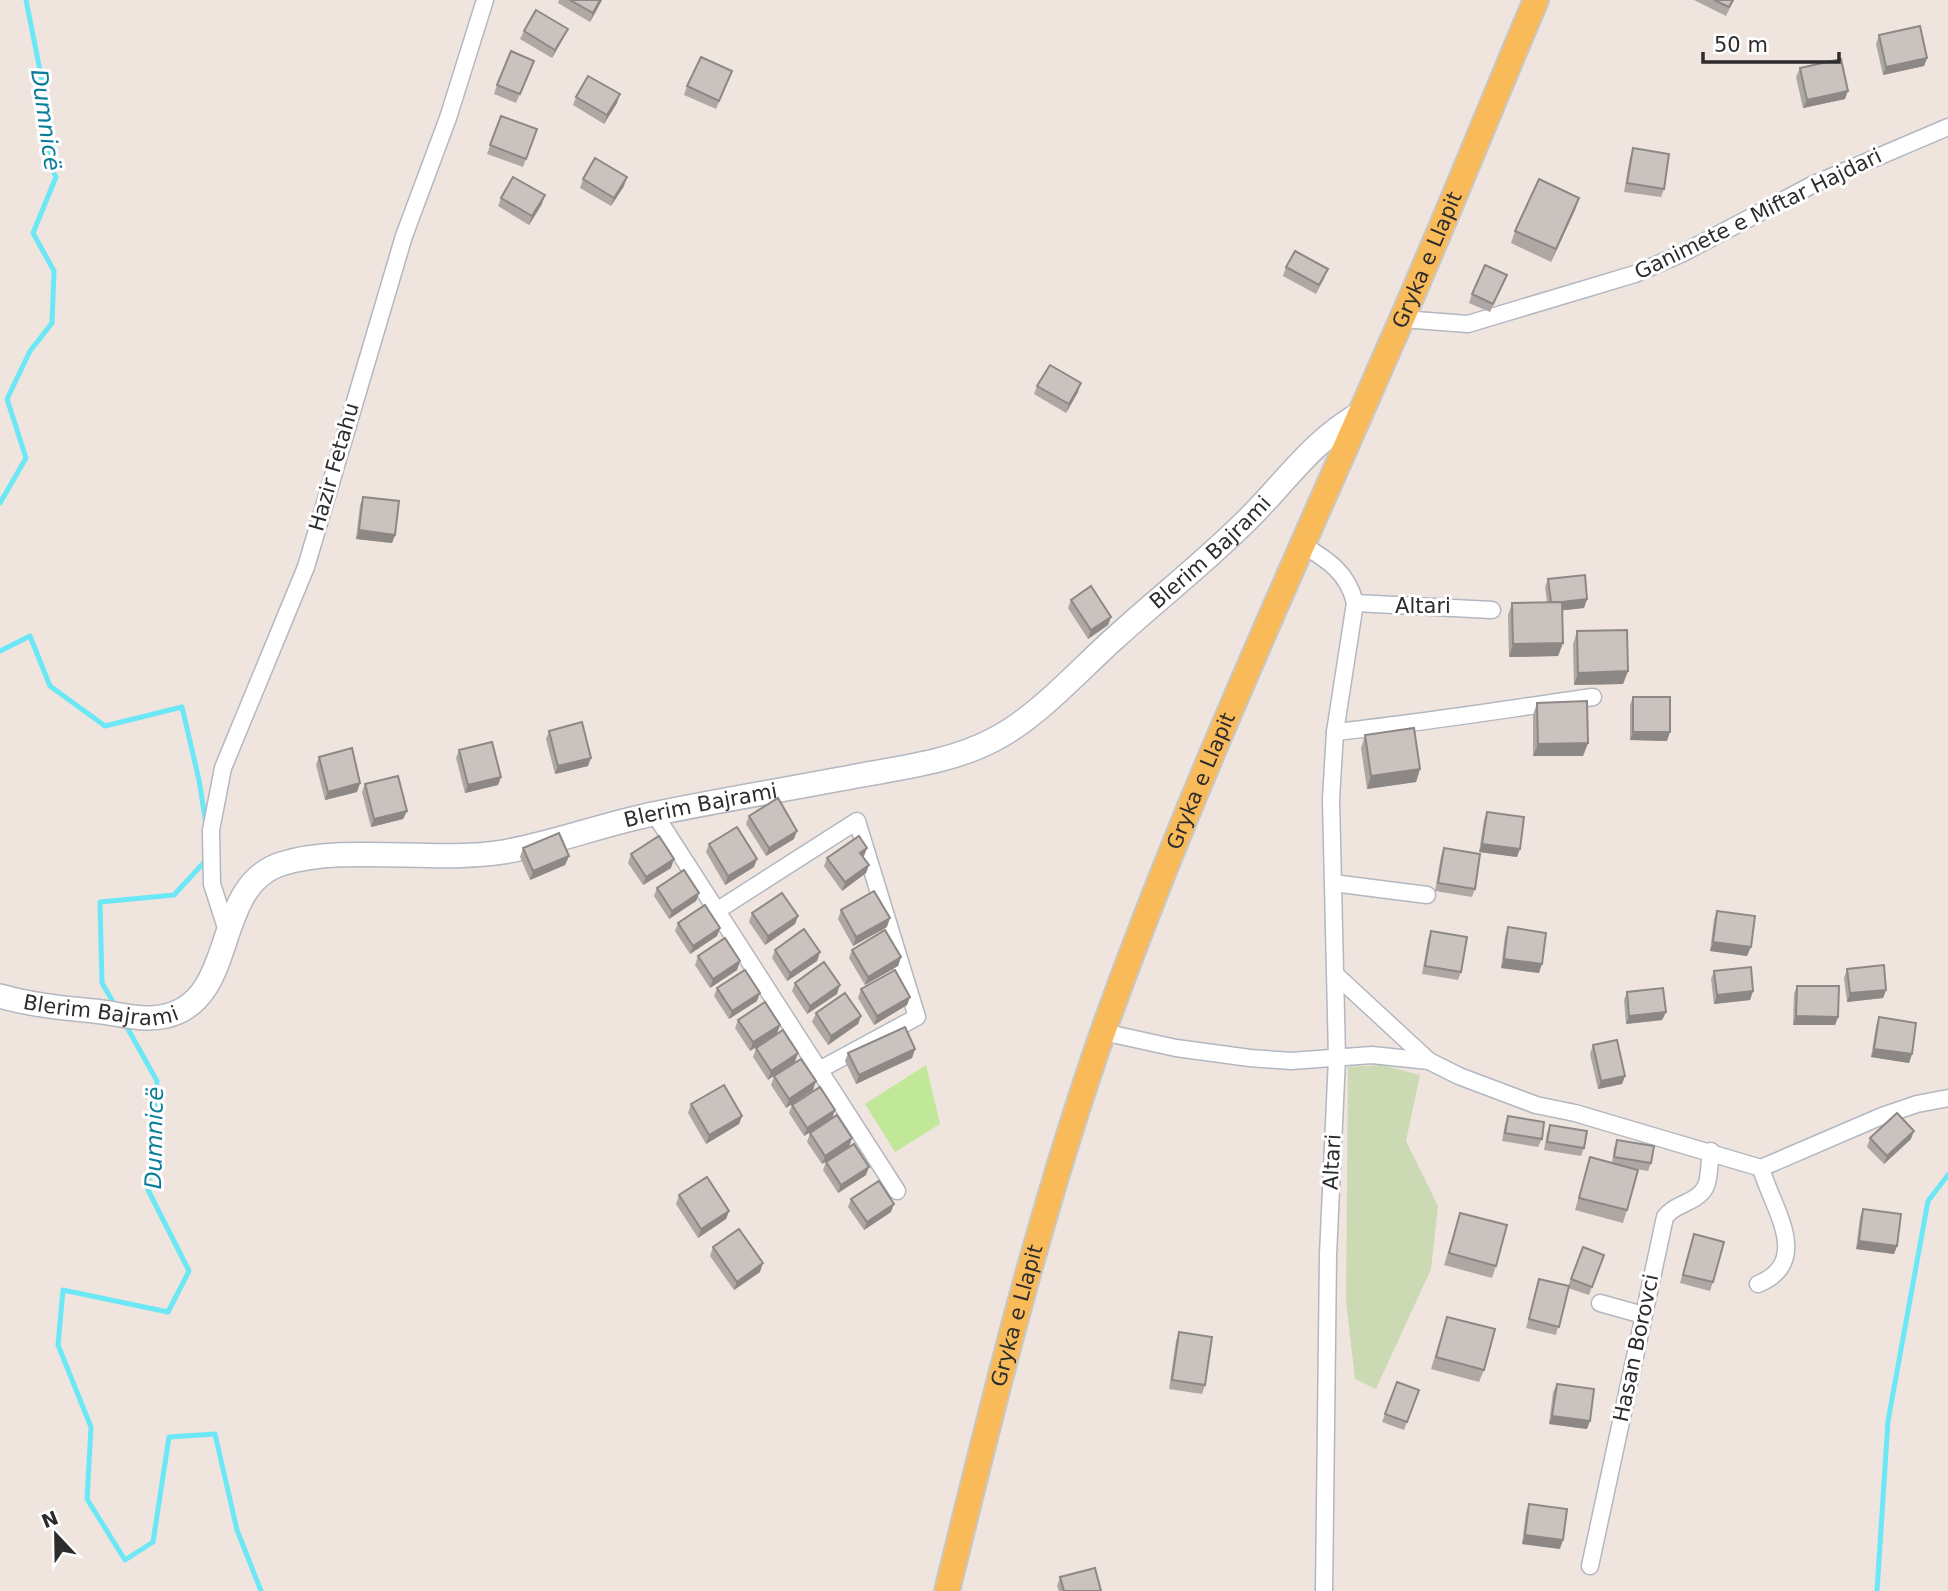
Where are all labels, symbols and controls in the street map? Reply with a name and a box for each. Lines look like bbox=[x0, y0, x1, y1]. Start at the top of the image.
scale bar bbox=[1703, 21, 1840, 65]
text: 50 m bbox=[1714, 33, 1768, 57]
water label: Dumnicë bbox=[26, 67, 66, 173]
street label: Ganimete e Miftar Hajdari bbox=[1631, 144, 1885, 284]
street label: Gryka e Llapit bbox=[1387, 188, 1467, 332]
street label: Hazir Fetahu bbox=[304, 400, 364, 534]
street label: Blerim Bajrami bbox=[1145, 491, 1276, 614]
street label: Altari bbox=[1395, 594, 1451, 618]
street label: Gryka e Llapit bbox=[1162, 709, 1240, 853]
street label: Blerim Bajrami bbox=[621, 779, 779, 832]
street label: Blerim Bajrami bbox=[21, 990, 182, 1031]
water label: Dumnicë bbox=[140, 1087, 168, 1189]
street label: Altari bbox=[1319, 1134, 1345, 1190]
street label: Gryka e Llapit bbox=[986, 1242, 1048, 1389]
street label: Hasan Borovci bbox=[1609, 1272, 1663, 1424]
north arrow bbox=[21, 1500, 91, 1570]
text: N bbox=[38, 1506, 61, 1532]

